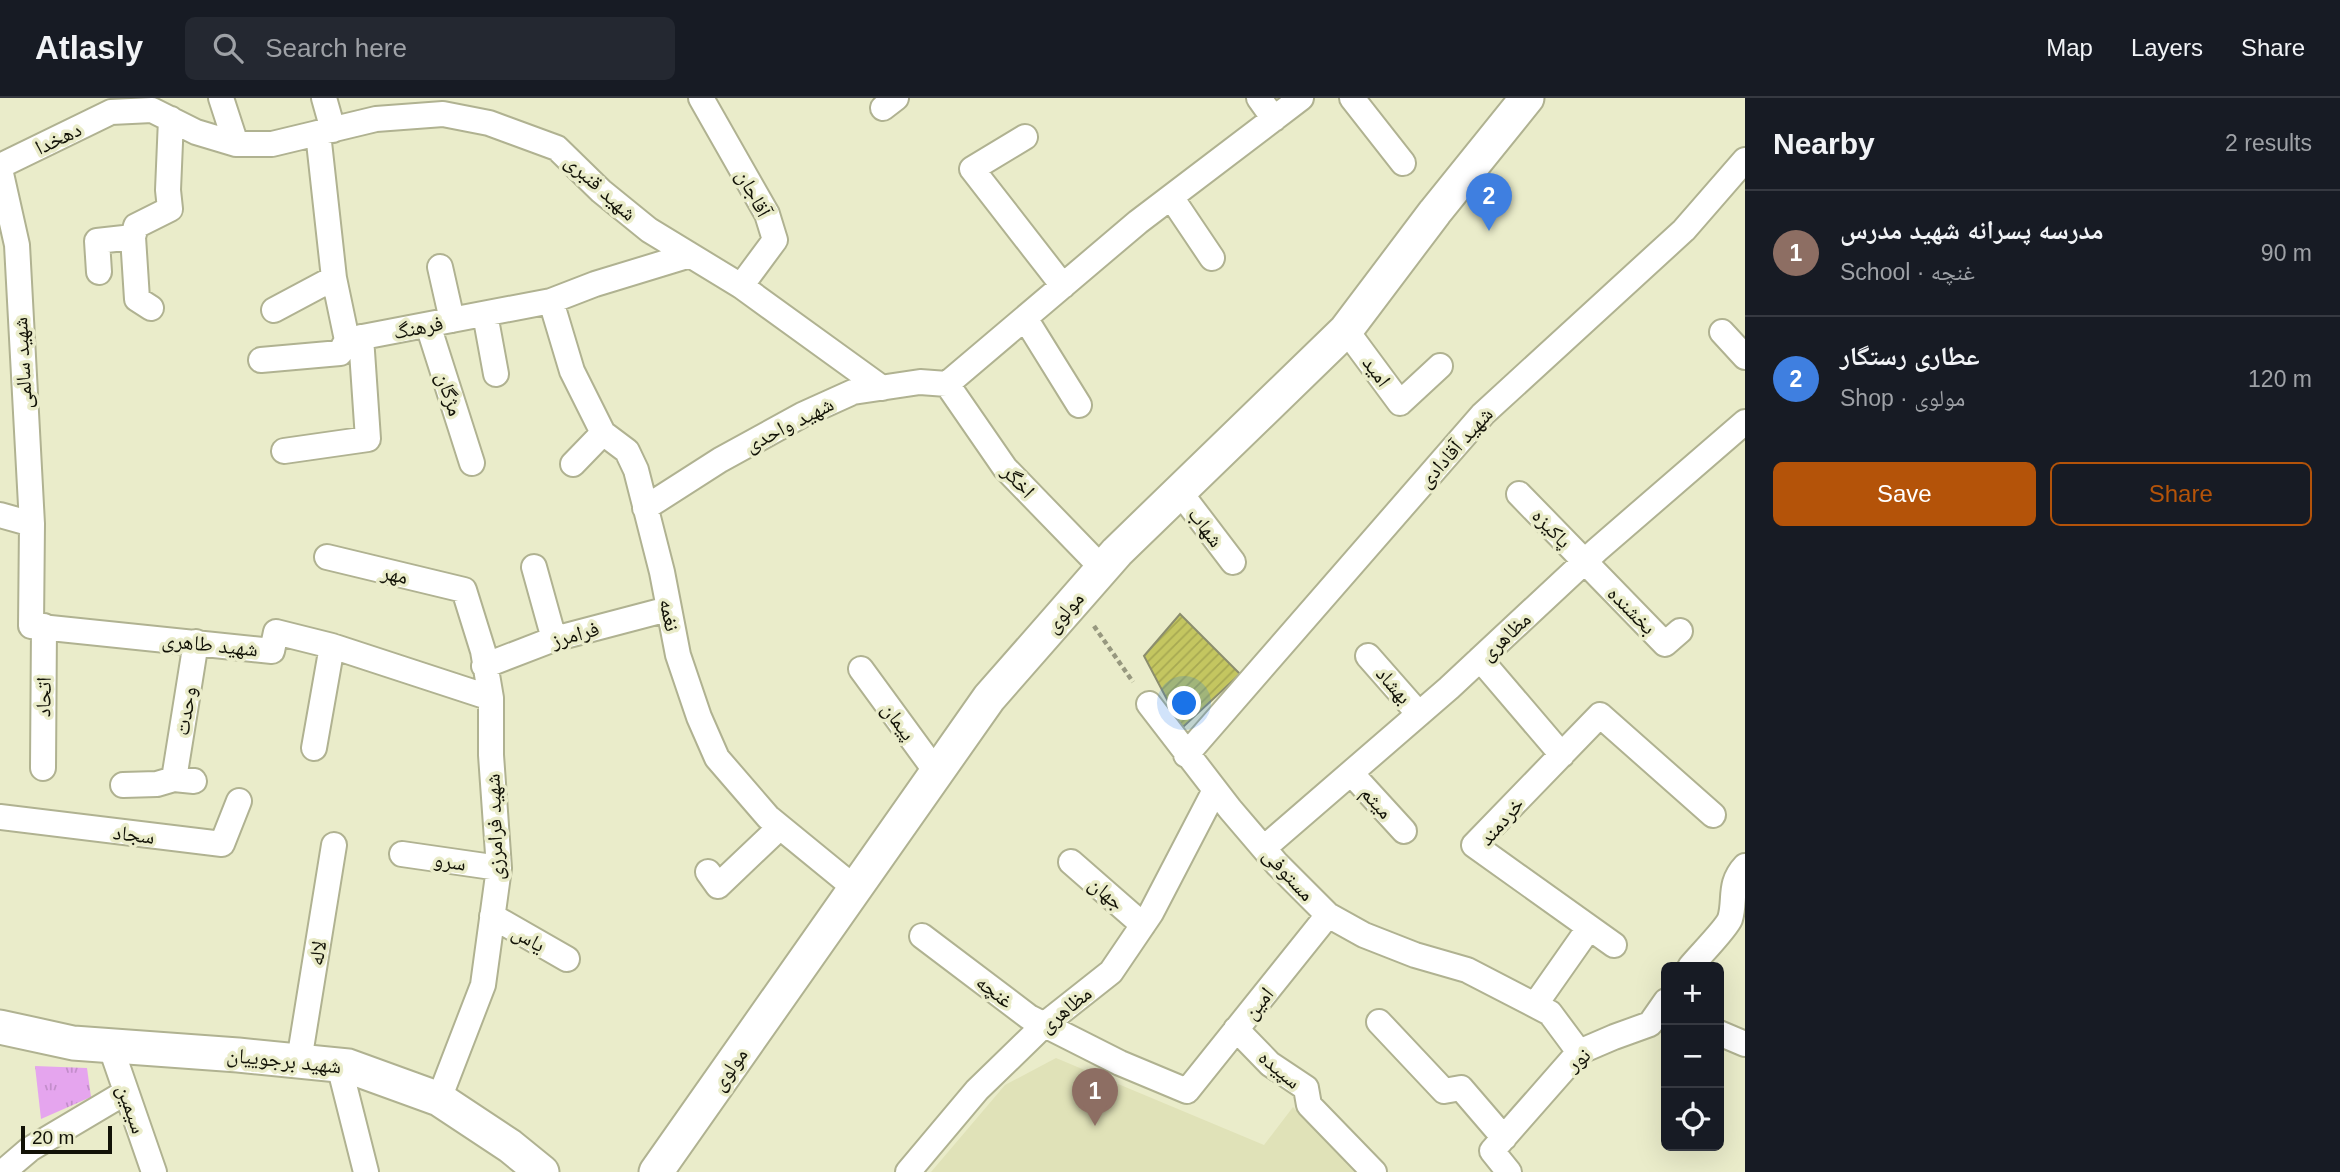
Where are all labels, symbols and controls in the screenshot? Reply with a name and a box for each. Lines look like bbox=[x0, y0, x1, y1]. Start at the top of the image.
search box bbox=[185, 17, 675, 80]
text: Atlasly bbox=[35, 29, 143, 66]
icon: search bbox=[209, 29, 247, 67]
text: Search here bbox=[265, 33, 407, 63]
text: Map bbox=[2046, 34, 2093, 61]
text: Layers bbox=[2131, 34, 2203, 61]
text: Share bbox=[2241, 34, 2305, 61]
street label: دهخدا bbox=[31, 117, 85, 159]
text: Nearby bbox=[1773, 127, 1875, 160]
text: 2 results bbox=[2225, 130, 2312, 156]
street label: شهید قنبری bbox=[560, 149, 641, 226]
street label: آقاجان bbox=[731, 165, 776, 222]
pin: 2 bbox=[1466, 173, 1512, 231]
text: مدرسه پسرانه شهید مدرس bbox=[1840, 215, 2103, 245]
text: 1 bbox=[1790, 240, 1802, 266]
text: 90 m bbox=[2261, 240, 2312, 266]
text: School · غنچه bbox=[1840, 259, 1975, 285]
street label: فرهنگ bbox=[391, 311, 445, 343]
street label: شهید سالمی bbox=[8, 316, 38, 409]
text: عطاری رستگار bbox=[1840, 341, 1980, 371]
street label: امید bbox=[1358, 351, 1396, 391]
text: 2 bbox=[1790, 366, 1802, 392]
text: 120 m bbox=[2248, 366, 2312, 392]
street label: مژگان bbox=[431, 369, 468, 419]
text: Shop · مولوی bbox=[1840, 385, 1965, 411]
street label: شهید واحدی bbox=[741, 392, 838, 457]
street label: شهید آقادادی bbox=[1413, 402, 1498, 492]
street label: اخگر bbox=[997, 459, 1040, 502]
button: Save bbox=[1773, 462, 2036, 526]
button: Share bbox=[2050, 462, 2312, 526]
street label: شهاب bbox=[1183, 503, 1228, 552]
street label: پاکیزه bbox=[1527, 504, 1576, 553]
street label: مهر bbox=[379, 560, 410, 589]
street label: بخشنده bbox=[1603, 581, 1661, 639]
street label: مولوی bbox=[1040, 587, 1089, 638]
street label: نغمه bbox=[656, 597, 684, 633]
street label: مظاهری bbox=[1475, 607, 1536, 666]
street label: فرامرز bbox=[548, 616, 601, 652]
street label: شهید طاهری bbox=[161, 628, 259, 661]
street label: بهشاد bbox=[1371, 662, 1416, 709]
street label: اتحاد bbox=[31, 677, 55, 717]
street label: وحدت bbox=[170, 685, 200, 737]
your location bbox=[1167, 686, 1201, 720]
street label: پیمان bbox=[877, 698, 920, 745]
street label: شهید فرامرزی bbox=[481, 773, 508, 881]
street label: میثم bbox=[1354, 781, 1398, 825]
street label: خردمند bbox=[1474, 792, 1528, 850]
street label: سجاد bbox=[112, 820, 156, 848]
street label: مستوفی bbox=[1257, 843, 1319, 907]
street label: سرو bbox=[432, 847, 468, 875]
street label: جهان bbox=[1084, 872, 1129, 915]
street label: یاس bbox=[508, 920, 549, 958]
street label: لاله bbox=[304, 939, 330, 967]
map controls bbox=[1661, 962, 1724, 1151]
button: + bbox=[1661, 962, 1724, 1025]
street label: غنچه bbox=[972, 970, 1018, 1013]
street label: مظاهری bbox=[1034, 981, 1096, 1038]
street label: امین bbox=[1238, 982, 1279, 1025]
button: − bbox=[1661, 1025, 1724, 1088]
street label: شهید برجوییان bbox=[226, 1043, 342, 1078]
street label: مولوی bbox=[706, 1043, 753, 1095]
street label: نور bbox=[1561, 1043, 1594, 1076]
street label: سپیده bbox=[1254, 1045, 1306, 1094]
pin: 1 bbox=[1072, 1068, 1118, 1126]
street label: سیمین bbox=[111, 1082, 151, 1137]
button: locate bbox=[1661, 1088, 1724, 1151]
scale bar bbox=[21, 1123, 112, 1155]
text: 20 m bbox=[32, 1127, 74, 1148]

